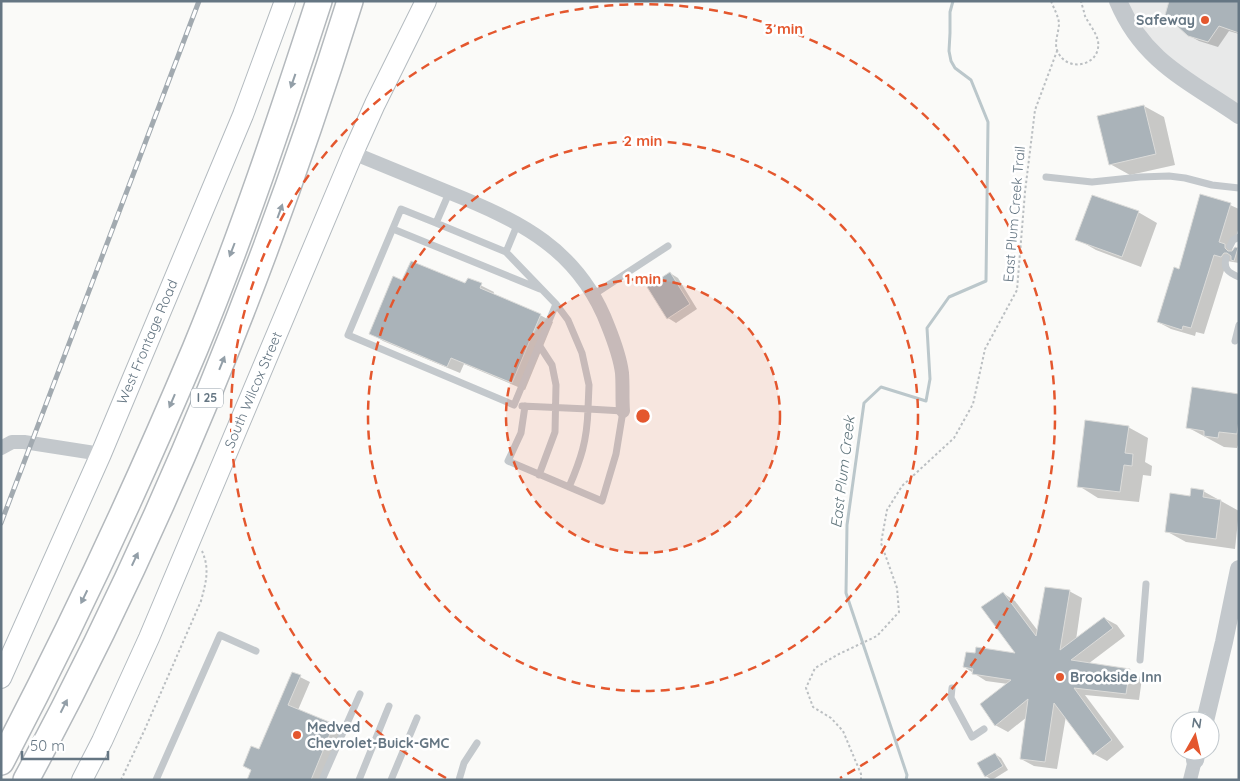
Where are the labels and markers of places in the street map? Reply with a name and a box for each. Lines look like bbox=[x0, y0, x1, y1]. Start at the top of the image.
place label: Safeway bbox=[1136, 11, 1195, 29]
marker: Safeway bbox=[1199, 14, 1211, 26]
centre of rings bbox=[634, 407, 652, 425]
place label: Brookside Inn bbox=[1070, 668, 1162, 686]
marker: Brookside Inn bbox=[1054, 671, 1066, 683]
place label: Medved Chevrolet-Buick-GMC bbox=[307, 718, 449, 752]
marker: Medved Chevrolet-Buick-GMC bbox=[291, 729, 303, 741]

